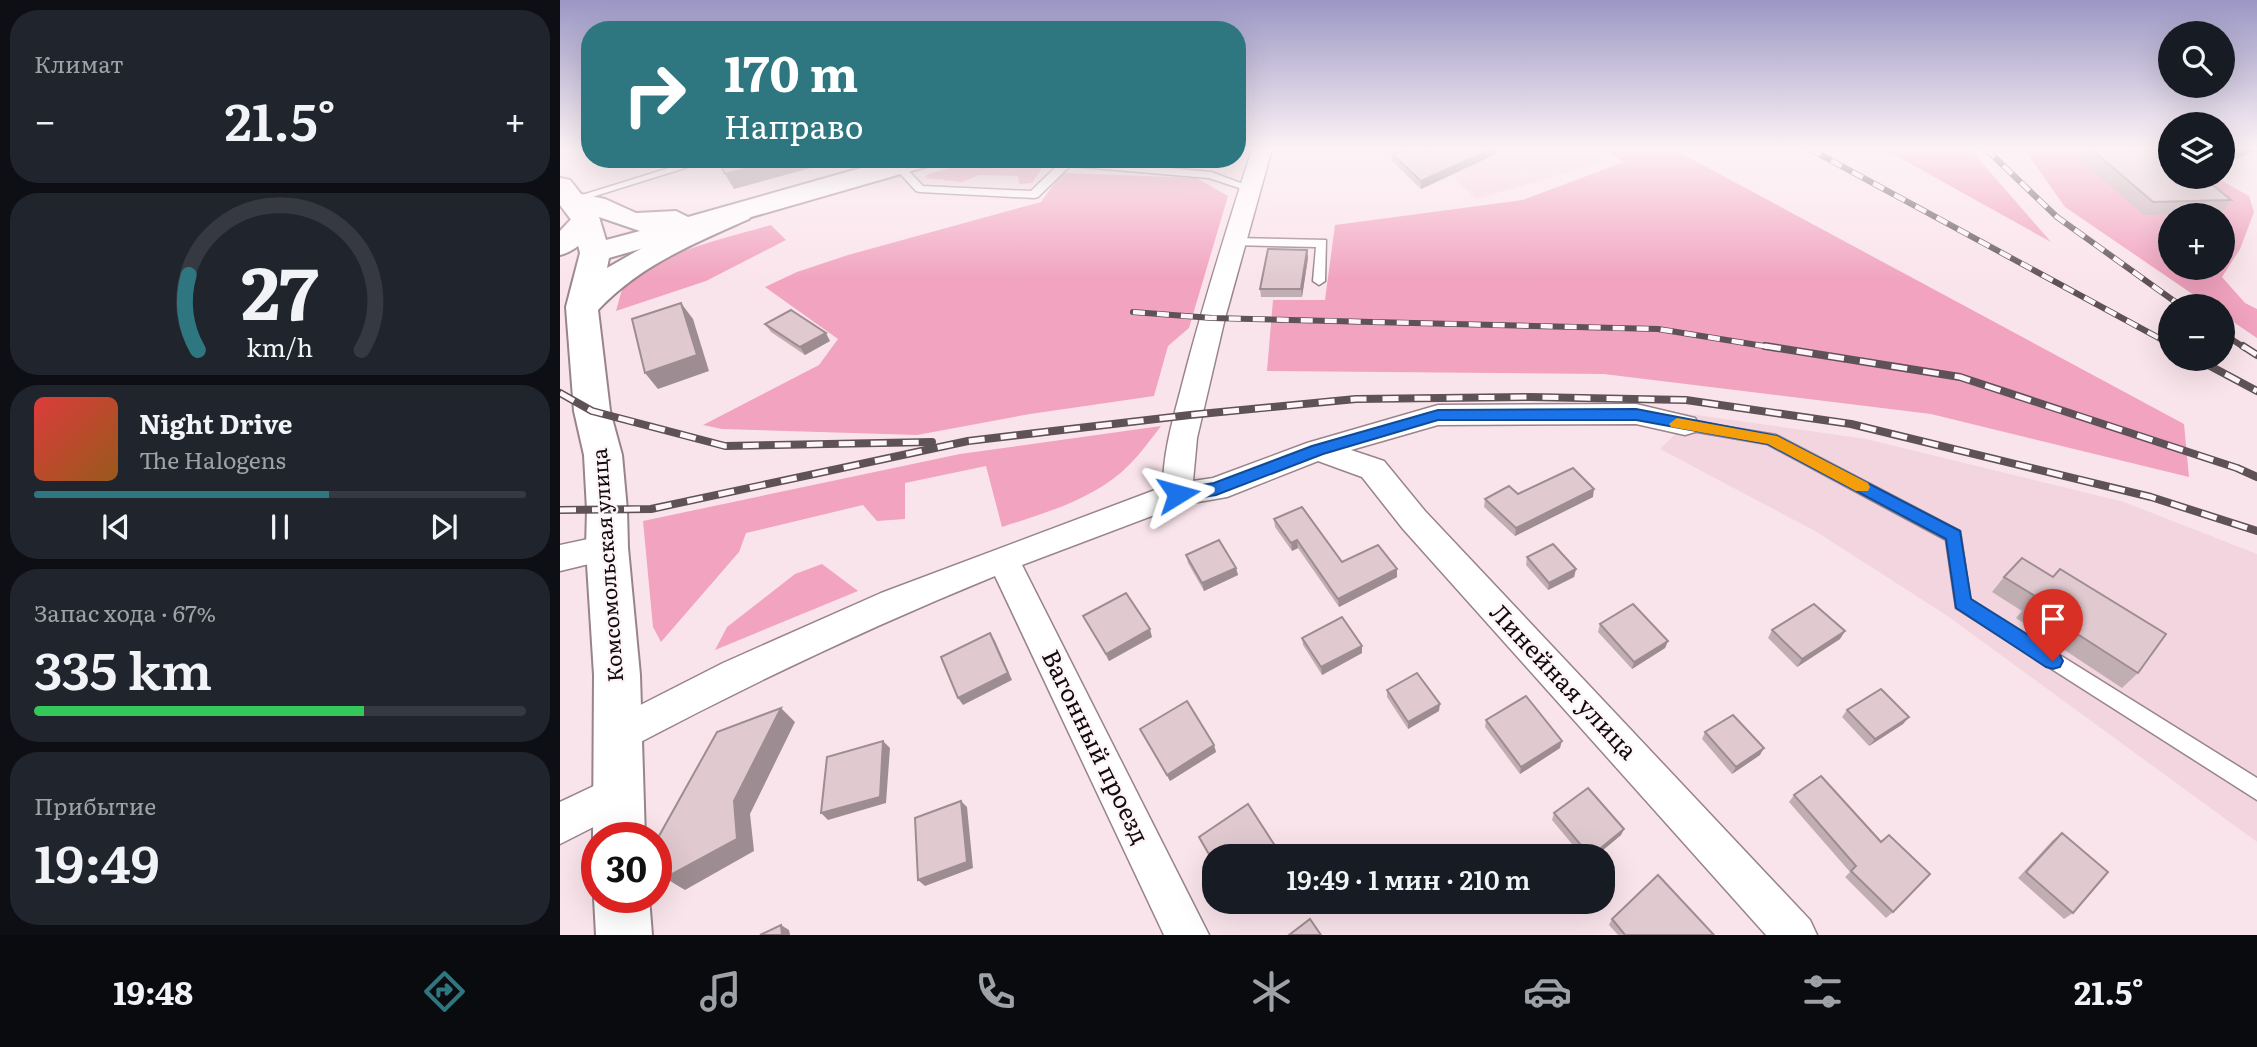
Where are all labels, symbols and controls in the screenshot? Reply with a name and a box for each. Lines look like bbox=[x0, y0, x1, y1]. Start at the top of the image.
map controls bbox=[2158, 21, 2235, 371]
button: search bbox=[2158, 21, 2235, 98]
text: 170 m bbox=[724, 34, 858, 107]
text: Климат bbox=[34, 46, 124, 80]
icon: right bbox=[609, 49, 700, 140]
text: 21.5° bbox=[224, 80, 336, 157]
text: − bbox=[34, 90, 56, 147]
text: + bbox=[504, 90, 526, 147]
text: Направо bbox=[724, 101, 864, 149]
button: layers bbox=[2158, 112, 2235, 189]
button: + bbox=[2158, 203, 2235, 280]
text: 27 bbox=[241, 235, 319, 343]
button: − bbox=[2158, 294, 2235, 371]
text: km/h bbox=[247, 328, 313, 365]
text: Night Drive bbox=[139, 403, 293, 442]
text: The Halogens bbox=[139, 442, 286, 476]
street label: Комсомольская улица bbox=[582, 447, 629, 683]
position arrow bbox=[1141, 457, 1215, 531]
icon: previous bbox=[97, 508, 135, 546]
icon: pause bbox=[261, 508, 299, 546]
icon: next bbox=[425, 508, 463, 546]
pin bbox=[2023, 589, 2083, 661]
text: Запас хода · 67% bbox=[34, 595, 216, 629]
street label: Линейная улица bbox=[1483, 595, 1647, 766]
icon: arrive bbox=[2034, 600, 2072, 638]
text: 335 km bbox=[34, 629, 212, 706]
street label: Вагонный проезд bbox=[1035, 643, 1159, 849]
text: Прибытие bbox=[34, 788, 156, 822]
text: 19:49 bbox=[34, 822, 160, 899]
speed limit sign: 30 bbox=[581, 822, 672, 913]
text: 19:49 · 1 мин · 210 m bbox=[1287, 859, 1530, 898]
text: 19:48 bbox=[113, 967, 193, 1015]
icon: directions bbox=[420, 967, 469, 1016]
icon: music bbox=[696, 967, 745, 1016]
icon: phone bbox=[971, 967, 1020, 1016]
icon: climate bbox=[1247, 967, 1296, 1016]
icon: car bbox=[1523, 967, 1572, 1016]
icon: filters bbox=[1798, 967, 1847, 1016]
text: 21.5° bbox=[2074, 967, 2144, 1015]

